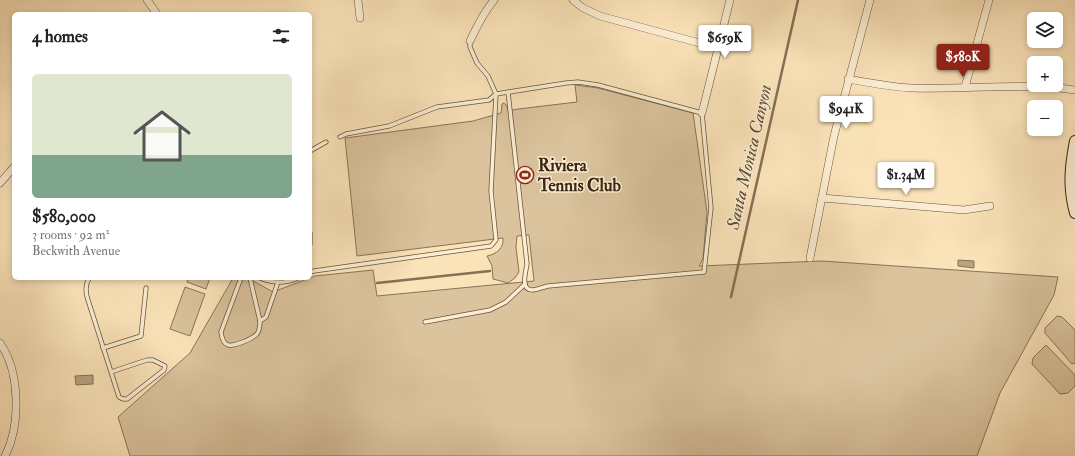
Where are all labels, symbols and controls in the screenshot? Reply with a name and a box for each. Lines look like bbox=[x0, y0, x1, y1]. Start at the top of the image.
map controls bbox=[1027, 12, 1063, 136]
button: layers bbox=[1027, 12, 1063, 48]
icon: filters bbox=[270, 25, 292, 47]
pin: $659K bbox=[697, 25, 753, 59]
text: 4 homes bbox=[32, 26, 88, 47]
text: $659K bbox=[707, 30, 743, 46]
pin: $580K bbox=[935, 44, 991, 78]
text: $580K bbox=[946, 49, 980, 65]
button: + bbox=[1027, 56, 1063, 92]
water label: Santa Monica Canyon bbox=[721, 82, 777, 233]
pin: $941K bbox=[818, 96, 874, 130]
icon: home bbox=[126, 100, 198, 172]
button: − bbox=[1027, 100, 1063, 136]
text: $941K bbox=[829, 101, 863, 117]
place label: Riviera Tennis Club bbox=[537, 155, 622, 196]
pin: $1.34M bbox=[873, 162, 939, 196]
sports icon: Riviera Tennis Club bbox=[515, 165, 535, 185]
text: $1.34M bbox=[886, 167, 926, 183]
text: $580,000 bbox=[32, 206, 96, 227]
text: 3 rooms · 92 m² bbox=[32, 227, 109, 243]
text: Beckwith Avenue bbox=[32, 243, 120, 259]

